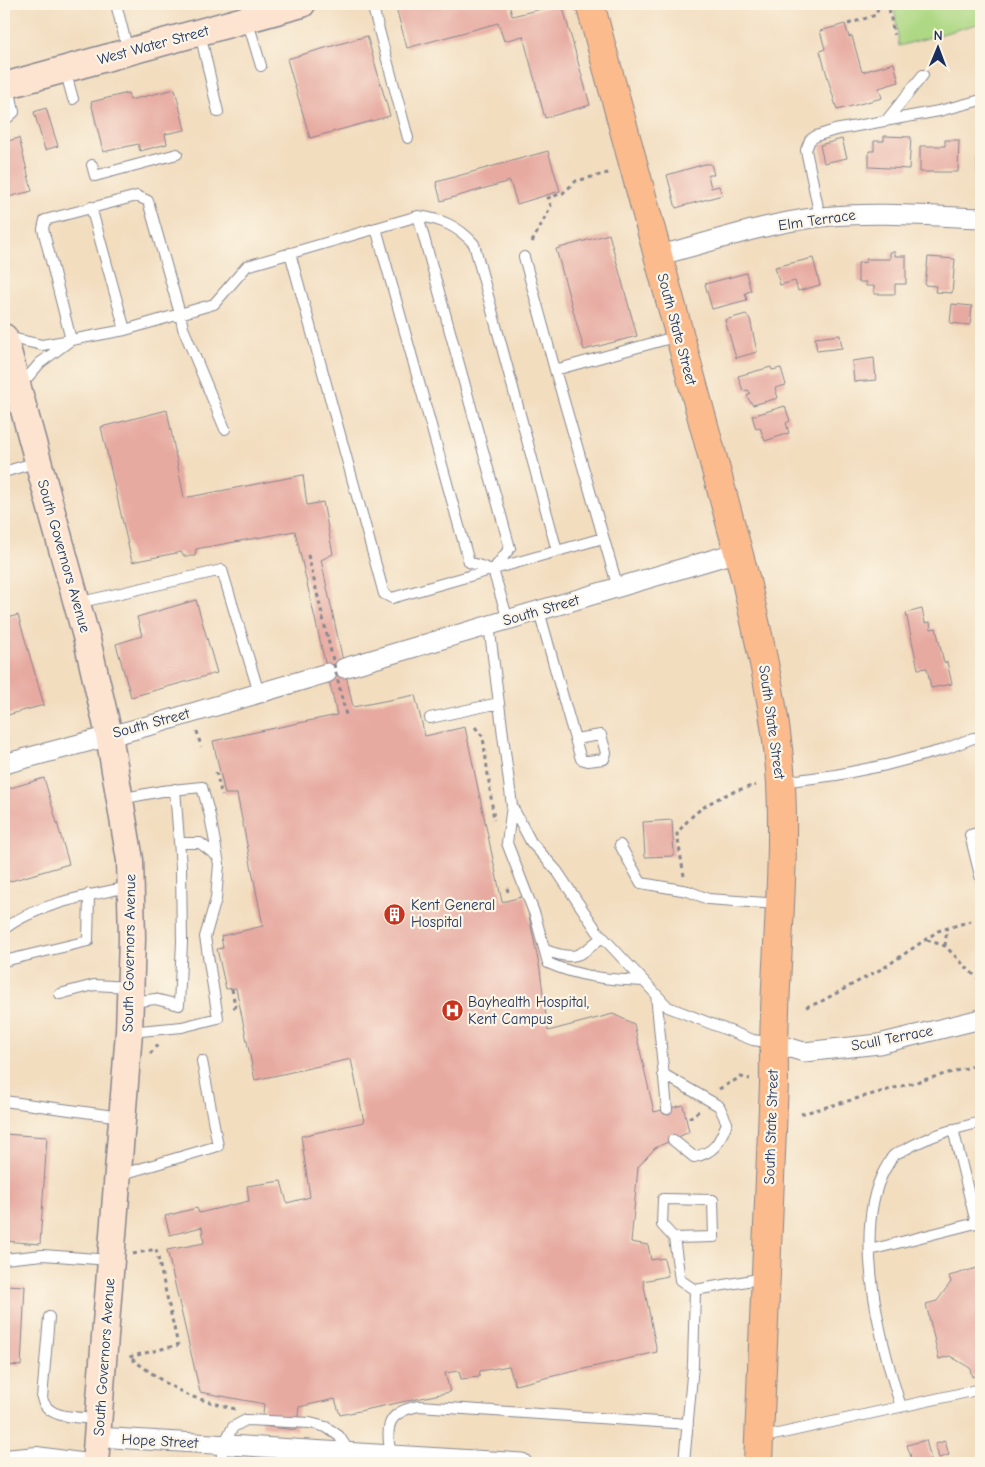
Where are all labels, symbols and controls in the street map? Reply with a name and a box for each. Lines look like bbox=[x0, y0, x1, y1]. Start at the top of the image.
street label: West Water Street bbox=[95, 21, 211, 69]
north arrow bbox=[912, 22, 962, 72]
text: N bbox=[934, 27, 943, 44]
street label: Elm Terrace bbox=[777, 206, 857, 234]
street label: South State Street bbox=[653, 271, 701, 388]
street label: South Governors Avenue bbox=[34, 477, 95, 635]
street label: South Street bbox=[501, 590, 582, 630]
street label: South State Street bbox=[755, 664, 789, 781]
street label: South Street bbox=[111, 704, 192, 742]
street label: South Governors Avenue bbox=[119, 873, 139, 1032]
place label: Kent General Hospital bbox=[411, 896, 495, 931]
building icon: Kent General Hospital bbox=[383, 902, 407, 926]
place label: Bayhealth Hospital, Kent Campus bbox=[468, 993, 589, 1028]
hospital icon: Bayhealth Hospital, Kent Campus bbox=[440, 999, 464, 1023]
street label: Scull Terrace bbox=[850, 1021, 935, 1055]
street label: South State Street bbox=[760, 1068, 782, 1185]
street label: South Governors Avenue bbox=[90, 1277, 119, 1437]
street label: Hope Street bbox=[121, 1430, 200, 1452]

